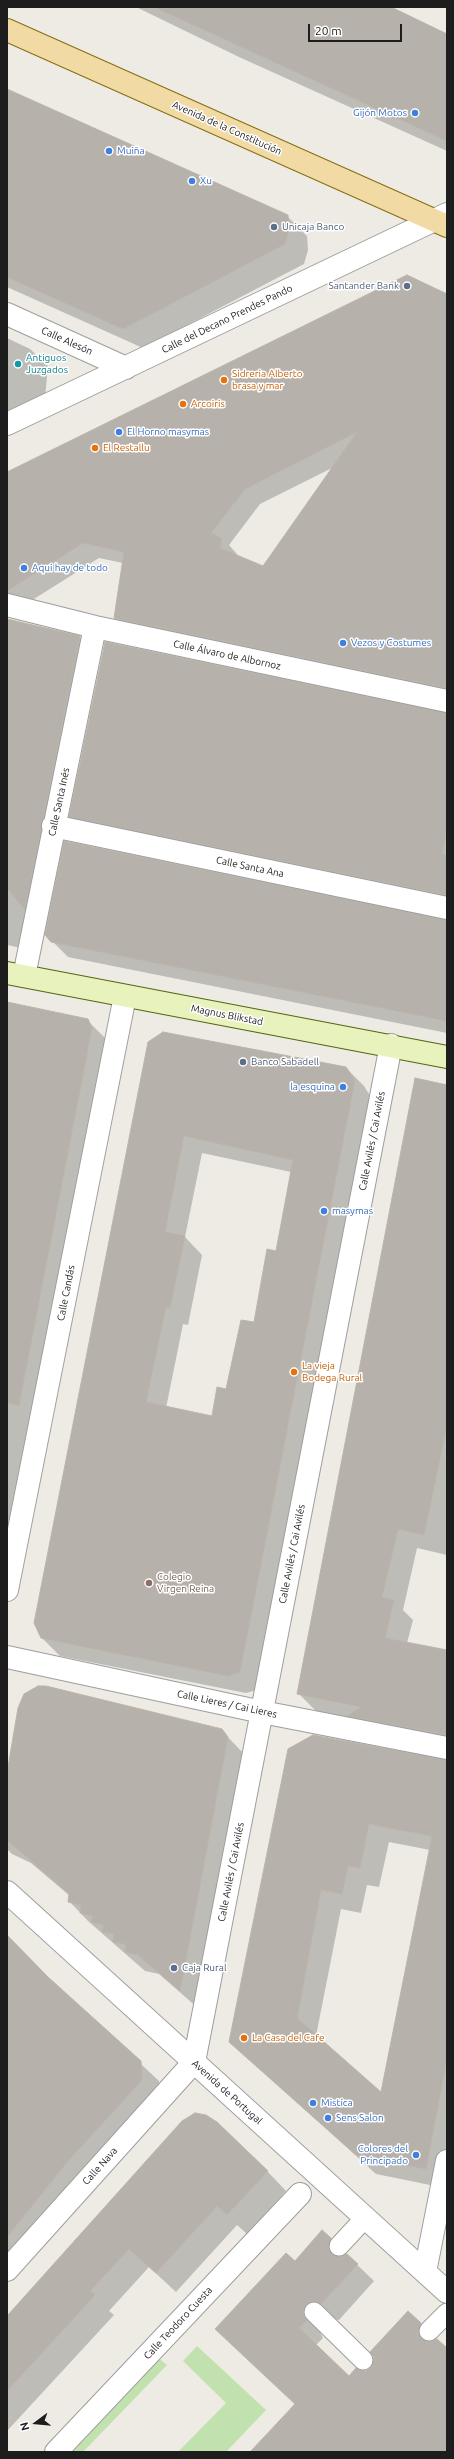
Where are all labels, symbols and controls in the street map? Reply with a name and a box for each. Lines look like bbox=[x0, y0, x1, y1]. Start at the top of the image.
scale bar bbox=[310, 16, 404, 42]
text: 20 m bbox=[315, 24, 342, 37]
street label: Avenida de la Constitución bbox=[170, 98, 284, 158]
place label: Gijón Motos bbox=[353, 107, 407, 119]
marker: Gijón Motos bbox=[410, 108, 420, 118]
place label: Muiña bbox=[117, 145, 145, 157]
marker: Muiña bbox=[104, 146, 114, 156]
place label: Xu bbox=[200, 175, 212, 187]
marker: Xu bbox=[187, 176, 197, 186]
place label: Unicaja Banco bbox=[282, 221, 344, 233]
marker: Unicaja Banco bbox=[269, 222, 279, 232]
place label: Santander Bank bbox=[328, 280, 399, 292]
marker: Santander Bank bbox=[402, 281, 412, 291]
street label: Calle del Decano Prendes Pando bbox=[160, 282, 294, 356]
street label: Calle Alesón bbox=[39, 324, 95, 358]
place label: Antiguos Juzgados bbox=[26, 352, 68, 376]
marker: Antiguos Juzgados bbox=[13, 359, 23, 369]
place label: Sidreria Alberto brasa y mar bbox=[232, 368, 303, 392]
marker: Sidreria Alberto brasa y mar bbox=[219, 375, 229, 385]
place label: Arcoiris bbox=[191, 398, 225, 410]
marker: Arcoiris bbox=[178, 399, 188, 409]
place label: El Horno masymas bbox=[127, 426, 209, 438]
marker: El Horno masymas bbox=[114, 427, 124, 437]
place label: El Restallu bbox=[103, 442, 150, 454]
marker: El Restallu bbox=[90, 443, 100, 453]
place label: Aqui hay de todo bbox=[32, 562, 108, 574]
marker: Aqui hay de todo bbox=[19, 563, 29, 573]
place label: Vezos y Costumes bbox=[351, 637, 431, 649]
street label: Calle Álvaro de Albornoz bbox=[172, 638, 282, 672]
marker: Vezos y Costumes bbox=[338, 638, 348, 648]
street label: Calle Santa Inés bbox=[46, 767, 72, 837]
street label: Calle Santa Ana bbox=[215, 854, 285, 880]
street label: Magnus Blikstad bbox=[190, 1002, 264, 1028]
place label: Banco Sabadell bbox=[251, 1056, 319, 1068]
marker: Banco Sabadell bbox=[238, 1057, 248, 1067]
place label: la esquina bbox=[290, 1081, 335, 1093]
marker: la esquina bbox=[338, 1082, 348, 1092]
street label: Calle Avilés / Cai Avilés bbox=[356, 1090, 388, 1192]
place label: masymas bbox=[332, 1205, 373, 1217]
marker: masymas bbox=[319, 1206, 329, 1216]
street label: Calle Candás bbox=[55, 1264, 77, 1322]
place label: La vieja Bodega Rural bbox=[302, 1360, 362, 1384]
marker: La vieja Bodega Rural bbox=[289, 1367, 299, 1377]
street label: Calle Avilés / Cai Avilés bbox=[276, 1503, 308, 1605]
place label: Colegio Virgen Reina bbox=[157, 1571, 214, 1594]
marker: Colegio Virgen Reina bbox=[144, 1578, 154, 1588]
street label: Calle Lieres / Cai Lieres bbox=[176, 1688, 278, 1720]
street label: Calle Avilés / Cai Avilés bbox=[215, 1821, 247, 1923]
place label: Caja Rural bbox=[182, 1962, 227, 1974]
marker: Caja Rural bbox=[169, 1963, 179, 1973]
place label: La Casa del Cafe bbox=[252, 2032, 324, 2044]
marker: La Casa del Cafe bbox=[239, 2033, 249, 2043]
street label: Avenida de Portugal bbox=[189, 2057, 265, 2127]
place label: Mistica bbox=[321, 2097, 353, 2109]
marker: Mistica bbox=[308, 2098, 318, 2108]
place label: Sens Salon bbox=[336, 2112, 384, 2124]
marker: Sens Salon bbox=[323, 2113, 333, 2123]
place label: Colores del Principado bbox=[358, 2143, 408, 2166]
street label: Calle Nava bbox=[80, 2145, 120, 2187]
marker: Colores del Principado bbox=[411, 2150, 421, 2160]
street label: Calle Teodoro Cuesta bbox=[141, 2284, 215, 2362]
north arrow bbox=[16, 2403, 56, 2443]
text: N bbox=[18, 2421, 31, 2432]

